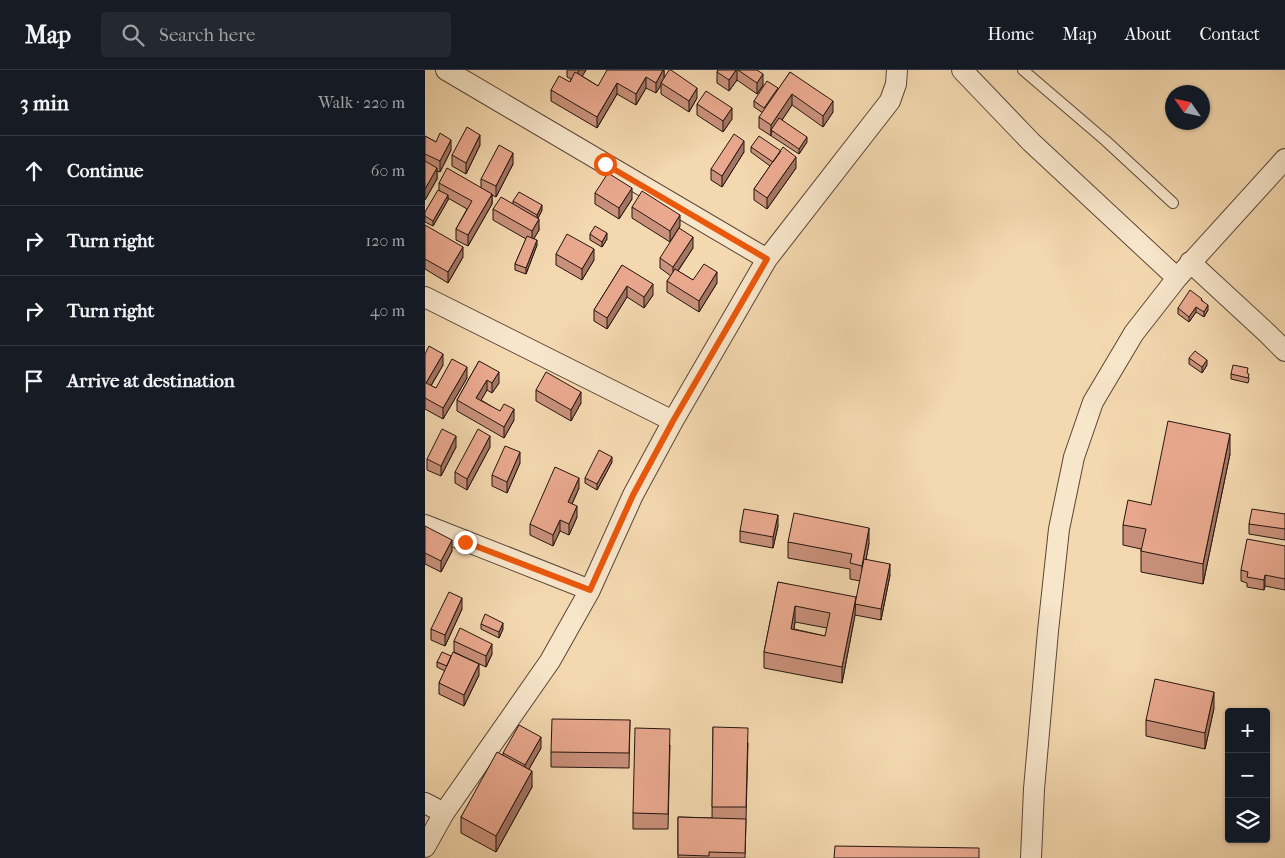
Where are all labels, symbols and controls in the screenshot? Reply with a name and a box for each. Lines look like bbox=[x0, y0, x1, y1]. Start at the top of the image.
search box bbox=[101, 12, 451, 57]
text: Map bbox=[25, 21, 71, 49]
icon: search bbox=[119, 21, 147, 49]
text: Search here bbox=[159, 24, 255, 46]
text: Home bbox=[987, 24, 1034, 45]
text: Map bbox=[1062, 24, 1097, 45]
text: About bbox=[1125, 24, 1171, 45]
text: Contact bbox=[1199, 24, 1260, 45]
north arrow bbox=[1165, 85, 1210, 130]
text: 3 min bbox=[20, 91, 69, 115]
text: Walk · 220 m bbox=[318, 93, 405, 112]
route start bbox=[594, 153, 617, 176]
icon: ahead bbox=[20, 157, 48, 185]
text: Continue bbox=[67, 160, 143, 182]
text: 60 m bbox=[371, 161, 405, 180]
icon: right bbox=[20, 227, 48, 255]
text: Turn right bbox=[67, 230, 154, 252]
text: 120 m bbox=[366, 231, 405, 250]
icon: right bbox=[20, 297, 48, 325]
text: Turn right bbox=[67, 300, 154, 322]
text: 40 m bbox=[370, 301, 405, 320]
icon: arrive bbox=[20, 367, 48, 395]
text: Arrive at destination bbox=[67, 370, 235, 392]
route end bbox=[454, 531, 477, 554]
map controls bbox=[1225, 708, 1270, 843]
button: + bbox=[1225, 708, 1270, 753]
button: − bbox=[1225, 753, 1270, 798]
button: layers bbox=[1225, 798, 1270, 843]

